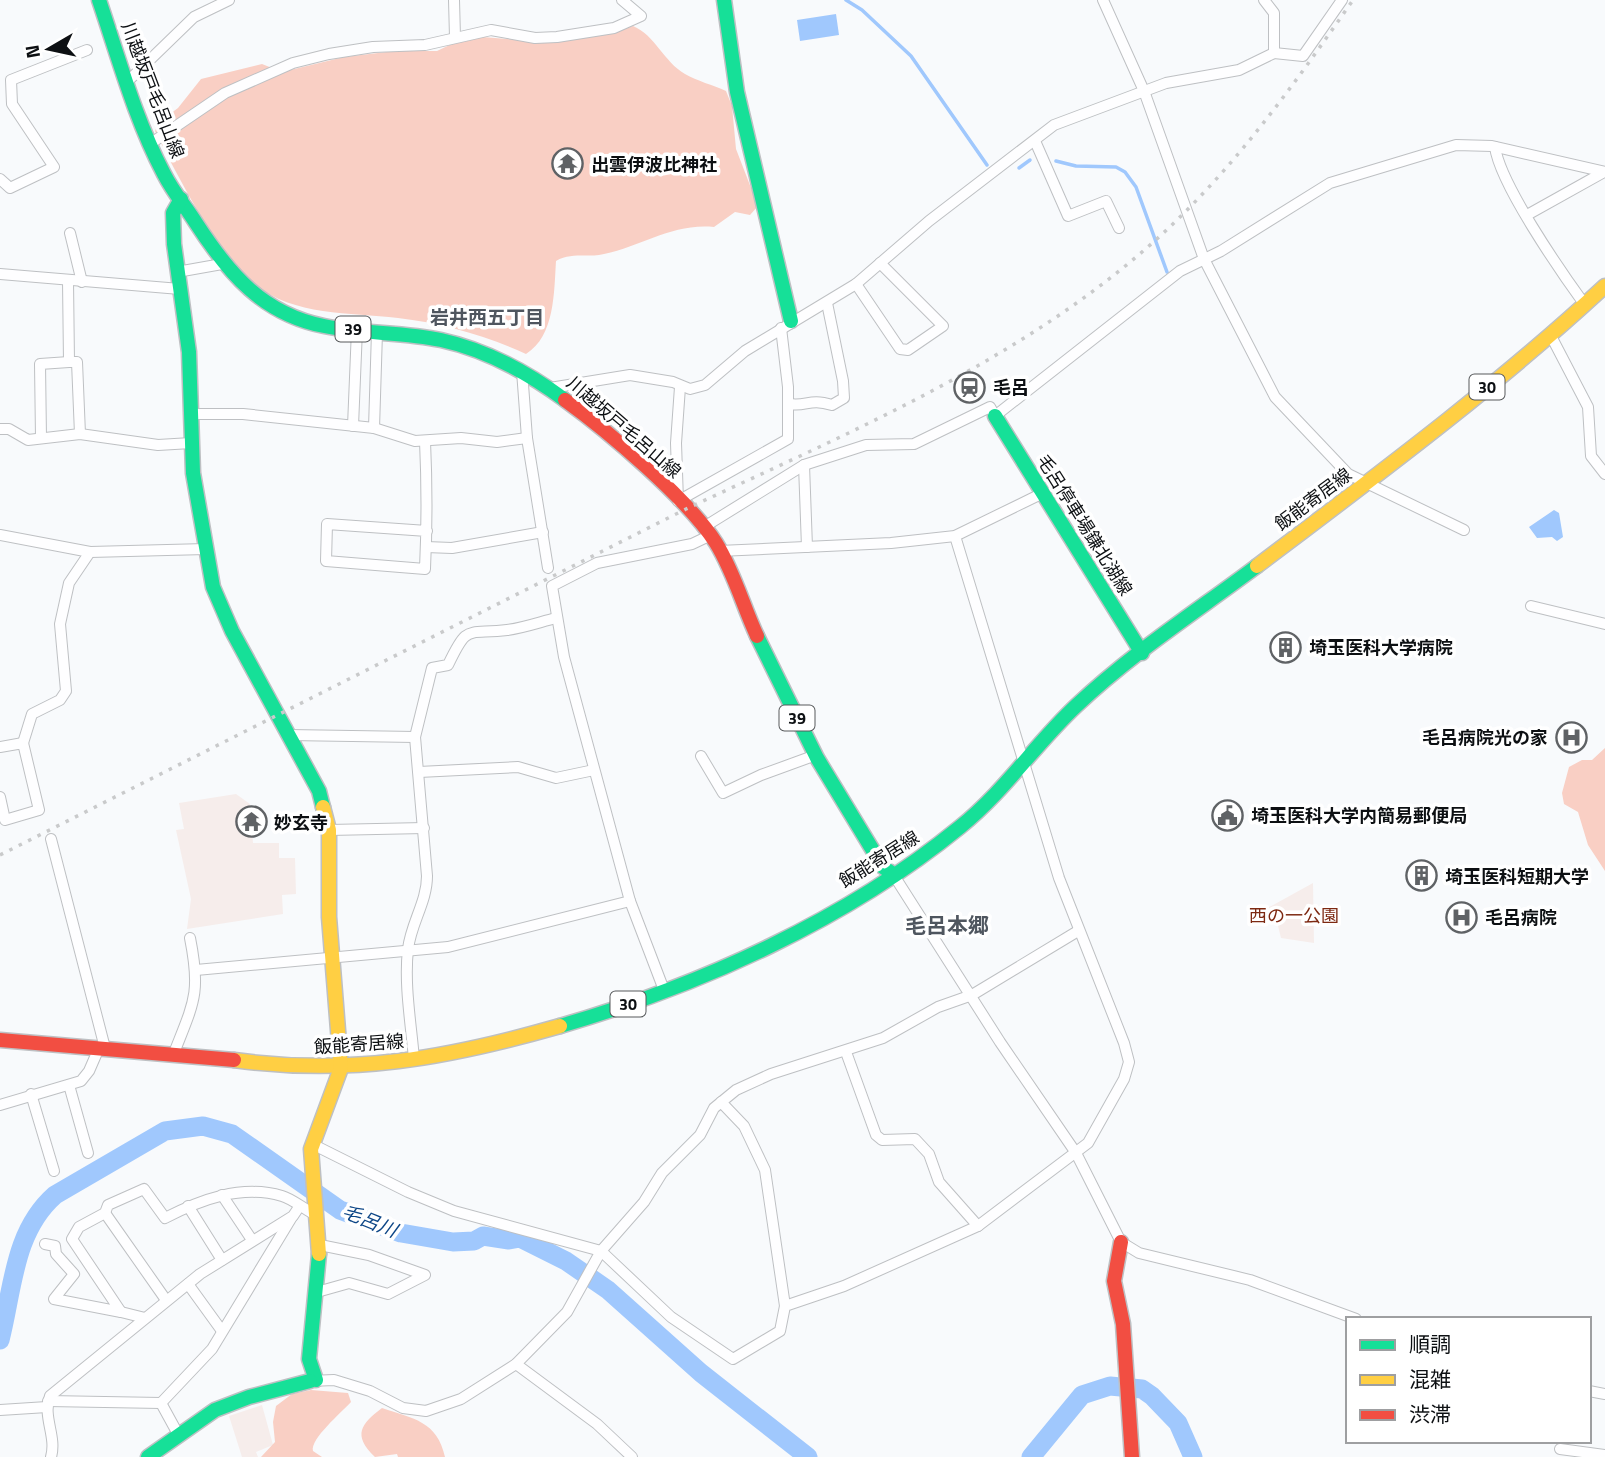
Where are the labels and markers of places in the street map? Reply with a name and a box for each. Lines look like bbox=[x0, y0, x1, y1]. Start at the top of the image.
temple icon: 出雲伊波比神社 bbox=[551, 147, 585, 181]
place label: 出雲伊波比神社 bbox=[591, 151, 717, 178]
station icon: 毛呂 bbox=[953, 370, 987, 404]
place label: 毛呂 bbox=[993, 374, 1029, 401]
building icon: 埼玉医科大学病院 bbox=[1269, 630, 1303, 664]
place label: 埼玉医科大学病院 bbox=[1309, 634, 1453, 661]
hospital icon: 毛呂病院光の家 bbox=[1554, 720, 1588, 754]
place label: 毛呂病院光の家 bbox=[1422, 724, 1548, 751]
public building icon: 埼玉医科大学内簡易郵便局 bbox=[1211, 798, 1245, 832]
place label: 埼玉医科大学内簡易郵便局 bbox=[1251, 802, 1467, 829]
temple icon: 妙玄寺 bbox=[234, 805, 268, 839]
place label: 妙玄寺 bbox=[274, 809, 328, 836]
building icon: 埼玉医科短期大学 bbox=[1405, 859, 1439, 893]
place label: 埼玉医科短期大学 bbox=[1445, 863, 1589, 890]
hospital icon: 毛呂病院 bbox=[1445, 900, 1479, 934]
place label: 毛呂病院 bbox=[1485, 904, 1557, 931]

